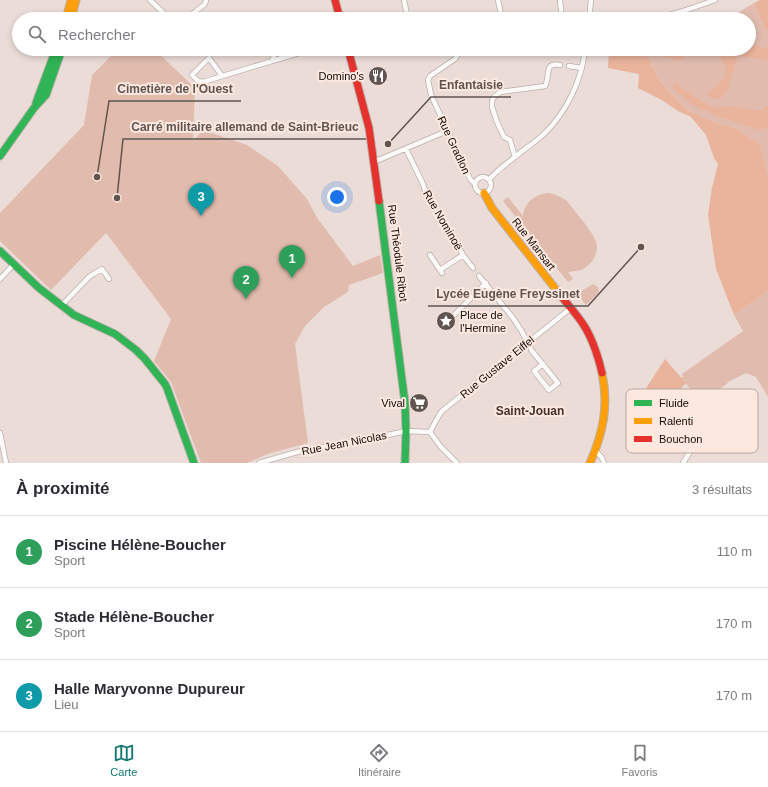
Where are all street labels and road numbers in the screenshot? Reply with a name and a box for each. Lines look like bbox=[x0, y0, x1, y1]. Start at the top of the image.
street label: Rue Gradlon bbox=[435, 114, 473, 176]
street label: Rue Nominoë bbox=[421, 188, 465, 252]
street label: Rue Théodule Ribot bbox=[386, 204, 410, 302]
street label: Rue Mansart bbox=[510, 215, 558, 273]
street label: Rue Gustave Eiffel bbox=[458, 334, 536, 400]
street label: Rue Jean Nicolas bbox=[301, 429, 388, 457]

